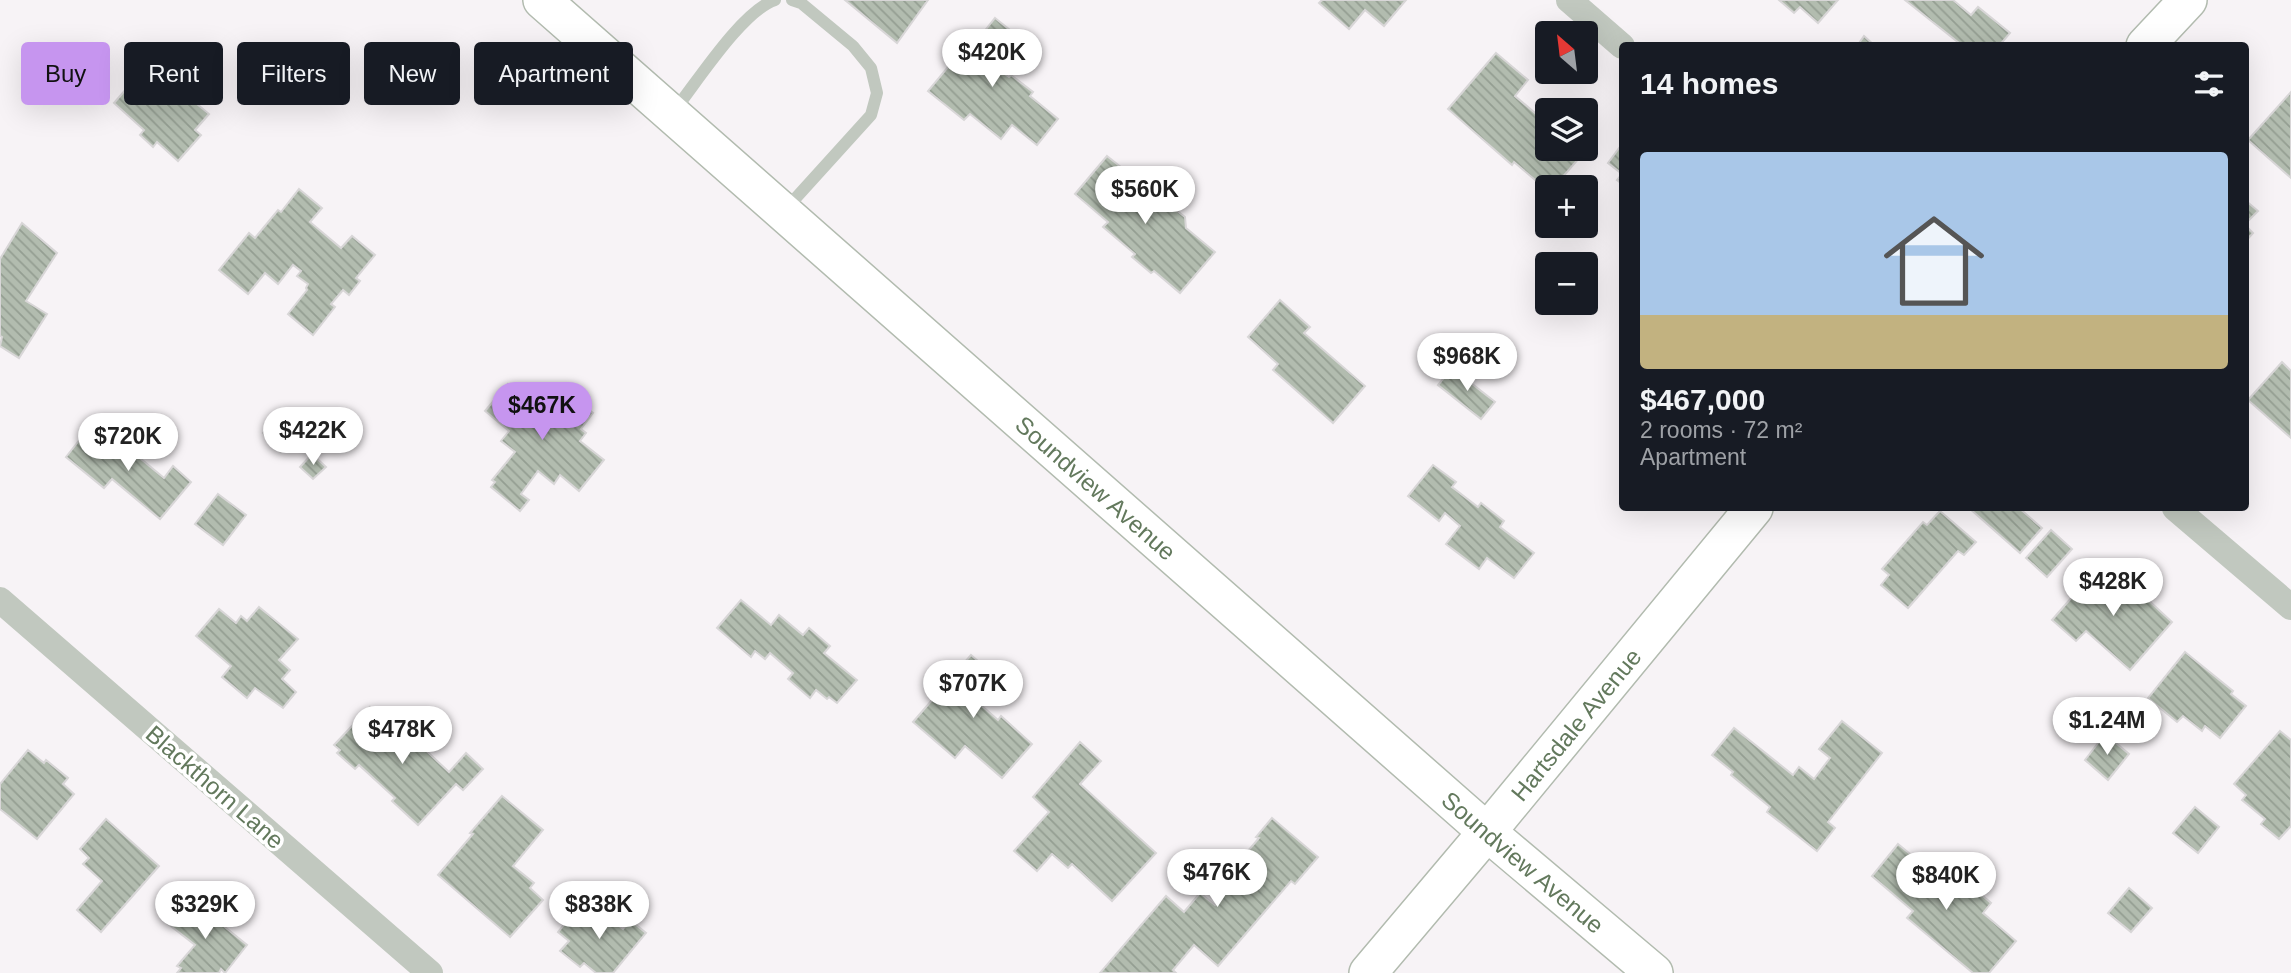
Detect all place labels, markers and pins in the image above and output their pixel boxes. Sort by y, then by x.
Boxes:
pin: $420K [943,29,1041,89]
pin: $560K [1096,166,1194,226]
pin: $968K [1418,334,1516,393]
pin: $467K [493,382,591,442]
pin: $422K [264,407,362,467]
pin: $720K [79,414,177,473]
pin: $428K [2064,558,2162,618]
pin: $707K [924,660,1022,720]
pin: $1.24M [2050,698,2164,757]
pin: $478K [353,706,451,766]
pin: $476K [1168,850,1266,909]
pin: $840K [1897,852,1995,912]
pin: $329K [156,881,254,941]
pin: $838K [550,881,648,941]

